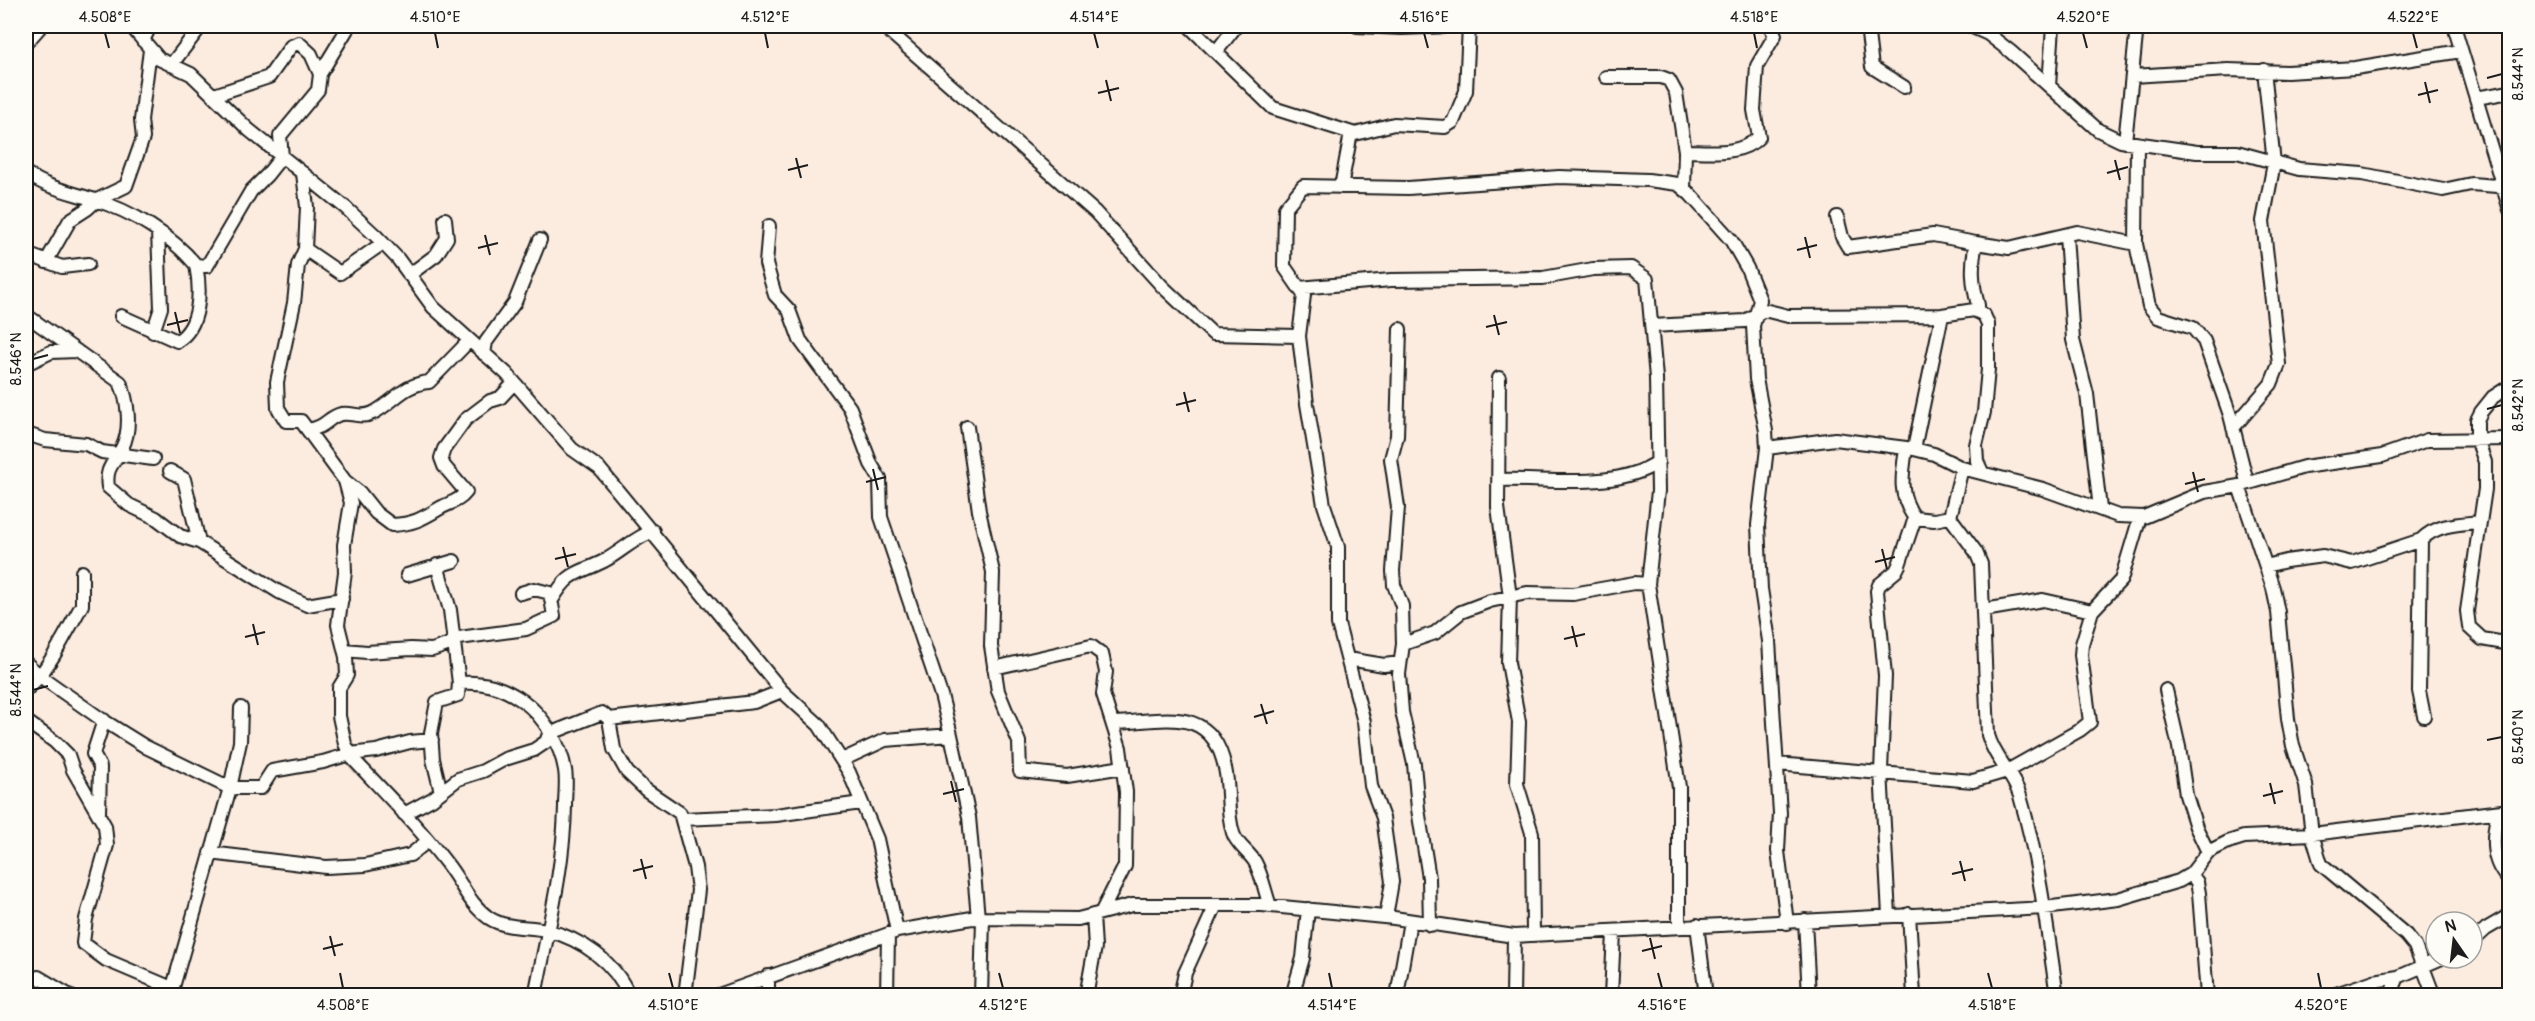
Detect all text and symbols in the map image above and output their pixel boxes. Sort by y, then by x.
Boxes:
text: 4.508°E [79,8,131,27]
text: 4.510°E [410,8,460,27]
text: 4.512°E [741,8,790,27]
text: 4.514°E [1069,8,1119,27]
text: 4.516°E [1399,8,1449,27]
text: 4.518°E [1730,8,1778,27]
text: 4.520°E [2056,8,2110,27]
text: 4.522°E [2387,8,2439,27]
text: 8.544°N [2509,47,2528,101]
text: 8.546°N [7,332,26,386]
text: 8.542°N [2509,379,2528,431]
text: 8.544°N [7,663,26,717]
text: 8.540°N [2509,710,2528,764]
north arrow [2424,910,2484,970]
text: N [2443,915,2458,937]
text: 4.508°E [317,996,369,1015]
text: 4.510°E [648,996,698,1015]
text: 4.512°E [979,996,1028,1015]
text: 4.514°E [1307,996,1357,1015]
text: 4.516°E [1637,996,1687,1015]
text: 4.518°E [1968,996,2016,1015]
text: 4.520°E [2294,996,2348,1015]

